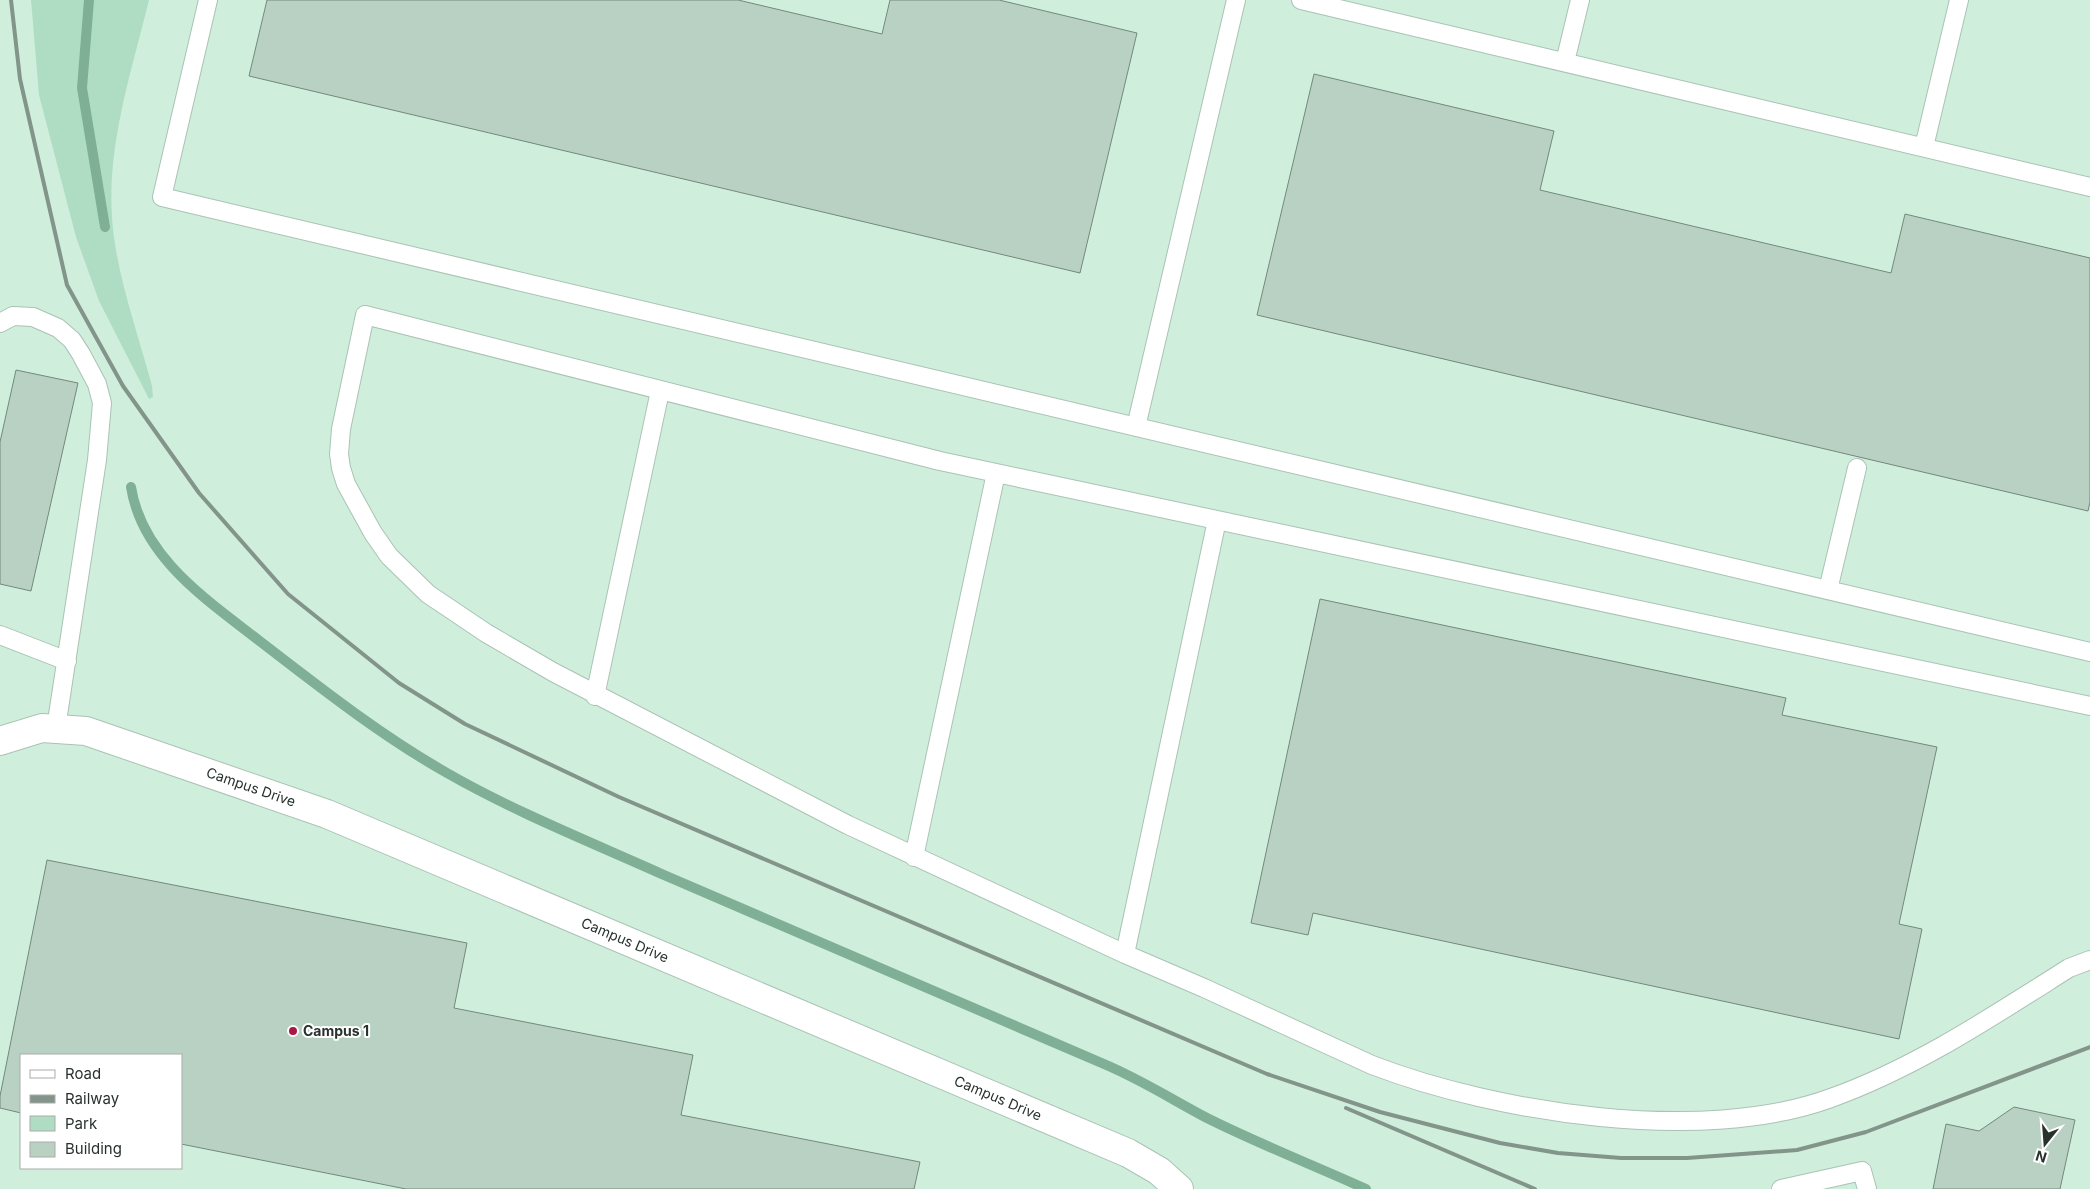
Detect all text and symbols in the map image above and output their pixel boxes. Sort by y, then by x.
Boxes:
street label: Campus Drive [204,763,298,810]
street label: Campus Drive [579,913,671,966]
place label: Campus 1 [303,1022,369,1039]
marker: Campus 1 [287,1025,299,1037]
legend [20,1054,182,1169]
text: Road [65,1064,101,1083]
street label: Campus Drive [952,1071,1044,1124]
text: Railway [65,1089,120,1108]
text: Park [65,1114,98,1133]
north arrow [2020,1119,2070,1169]
text: Building [65,1139,122,1158]
text: N [2033,1147,2049,1167]

